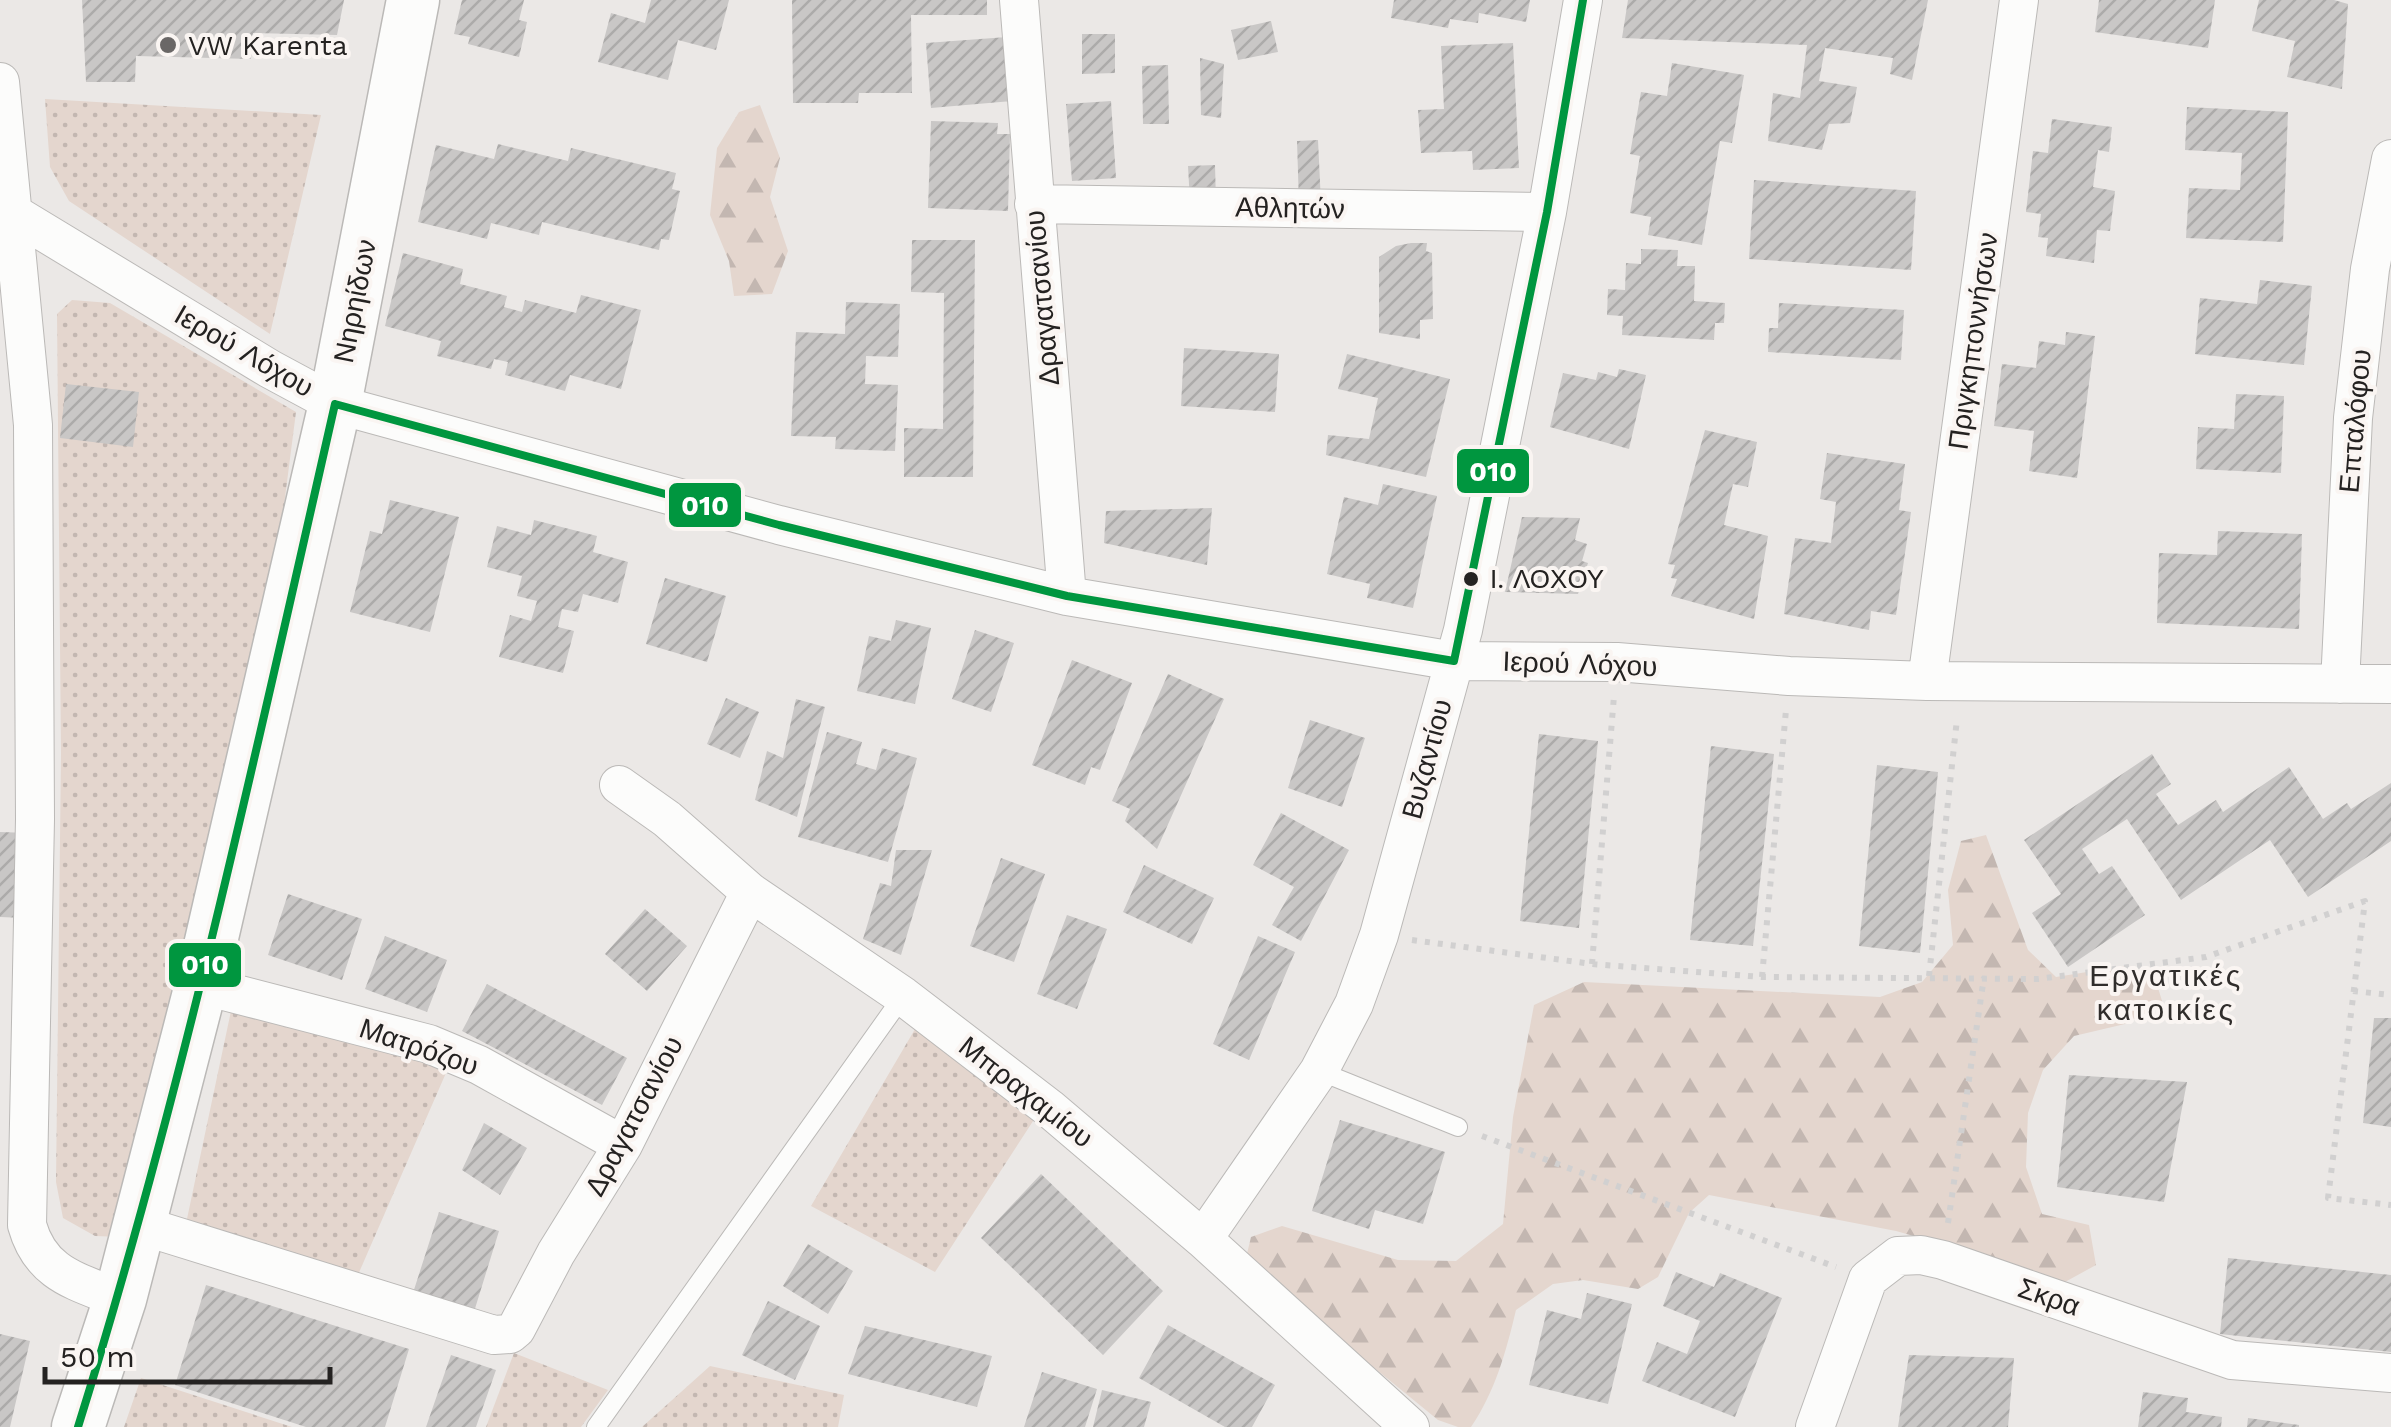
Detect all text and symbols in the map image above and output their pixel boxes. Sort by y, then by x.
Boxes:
place label: VW Karenta [188,29,348,62]
marker: VW Karenta [157,34,179,56]
street label: Αθλητών [1235,191,1345,225]
street label: Δραγατσανίου [1018,209,1066,387]
street label: Πριγκηποννήσων [1941,230,2005,452]
street label: Νηρηίδων [327,237,383,365]
street label: Ιερού Λόχου [169,298,319,404]
street label: Επταλόφου [2332,348,2378,494]
line badge: 010 [1455,447,1531,495]
text: 010 [1469,455,1517,488]
line badge: 010 [667,481,743,529]
text: 010 [681,489,729,522]
place label: Ι. ΛΟΧΟΥ [1490,564,1604,594]
marker: Ι. ΛΟΧΟΥ [1461,569,1481,589]
street label: Ιερού Λόχου [1502,645,1658,683]
street label: Βυζαντίου [1395,695,1459,823]
line badge: 010 [167,941,243,989]
text: 010 [181,948,229,981]
district label: Εργατικές κατοικίες [2089,958,2243,1027]
street label: Ματρόζου [355,1011,483,1083]
street label: Δραγατσανίου [578,1030,690,1202]
street label: Μπραχαμίου [953,1030,1099,1154]
street label: Σκρα [2014,1271,2084,1323]
scale bar [45,1322,330,1384]
text: 50 m [60,1339,135,1374]

